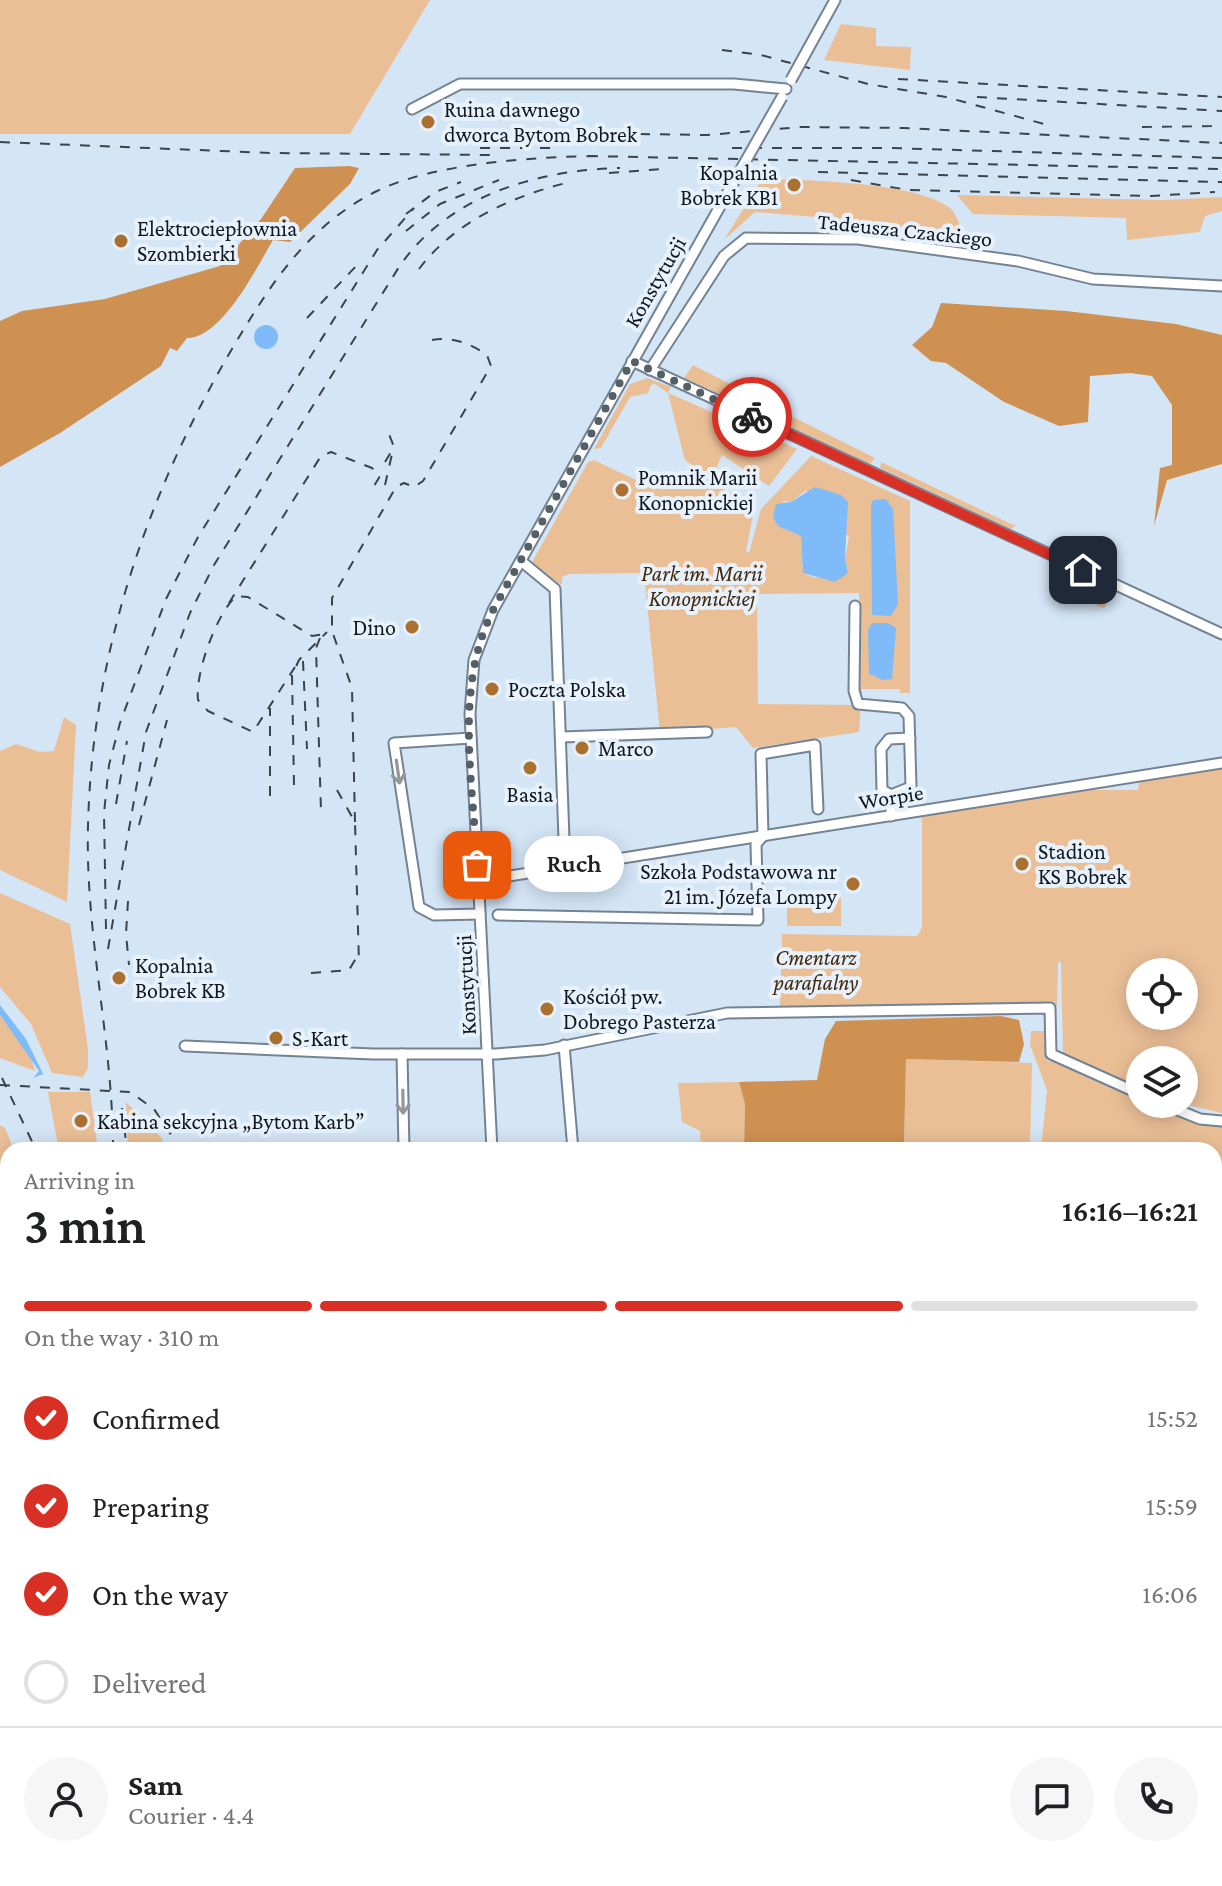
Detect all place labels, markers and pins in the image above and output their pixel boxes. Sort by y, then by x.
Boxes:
place label: Ruina dawnego dworca Bytom Bobrek [444,97,638,147]
marker: Ruina dawnego dworca Bytom Bobrek [419,113,437,131]
place label: Kopalnia Bobrek KB1 [680,160,778,210]
marker: Kopalnia Bobrek KB1 [785,176,803,194]
place label: Elektrociepłownia Szombierki [137,216,297,266]
marker: Elektrociepłownia Szombierki [112,232,130,250]
place label: Pomnik Marii Konopnickiej [638,465,757,515]
marker: Pomnik Marii Konopnickiej [613,481,631,499]
pin [1049,536,1117,604]
place label: Dino [353,615,396,640]
marker: Dino [403,618,421,636]
place label: Poczta Polska [508,677,626,702]
marker: Poczta Polska [483,680,501,698]
place label: Marco [598,736,654,761]
marker: Marco [573,739,591,757]
marker: Basia [521,759,539,777]
place label: Basia [507,782,553,807]
pin [443,831,511,899]
callout: Ruch [525,837,625,893]
place label: Stadion KS Bobrek [1038,839,1127,889]
marker: Stadion KS Bobrek [1013,855,1031,873]
place label: Szkoła Podstawowa nr 21 im. Józefa Lompy [640,859,838,909]
marker: Szkoła Podstawowa nr 21 im. Józefa Lompy [844,875,862,893]
place label: Kopalnia Bobrek KB [135,953,226,1003]
marker: Kopalnia Bobrek KB [110,969,128,987]
place label: Kościół pw. Dobrego Pasterza [563,984,716,1034]
marker: Kościół pw. Dobrego Pasterza [538,1000,556,1018]
place label: S-Kart [292,1026,349,1051]
marker: S-Kart [267,1029,285,1047]
place label: Kabina sekcyjna „Bytom Karb” [97,1109,365,1134]
marker: Kabina sekcyjna „Bytom Karb” [72,1112,90,1130]

